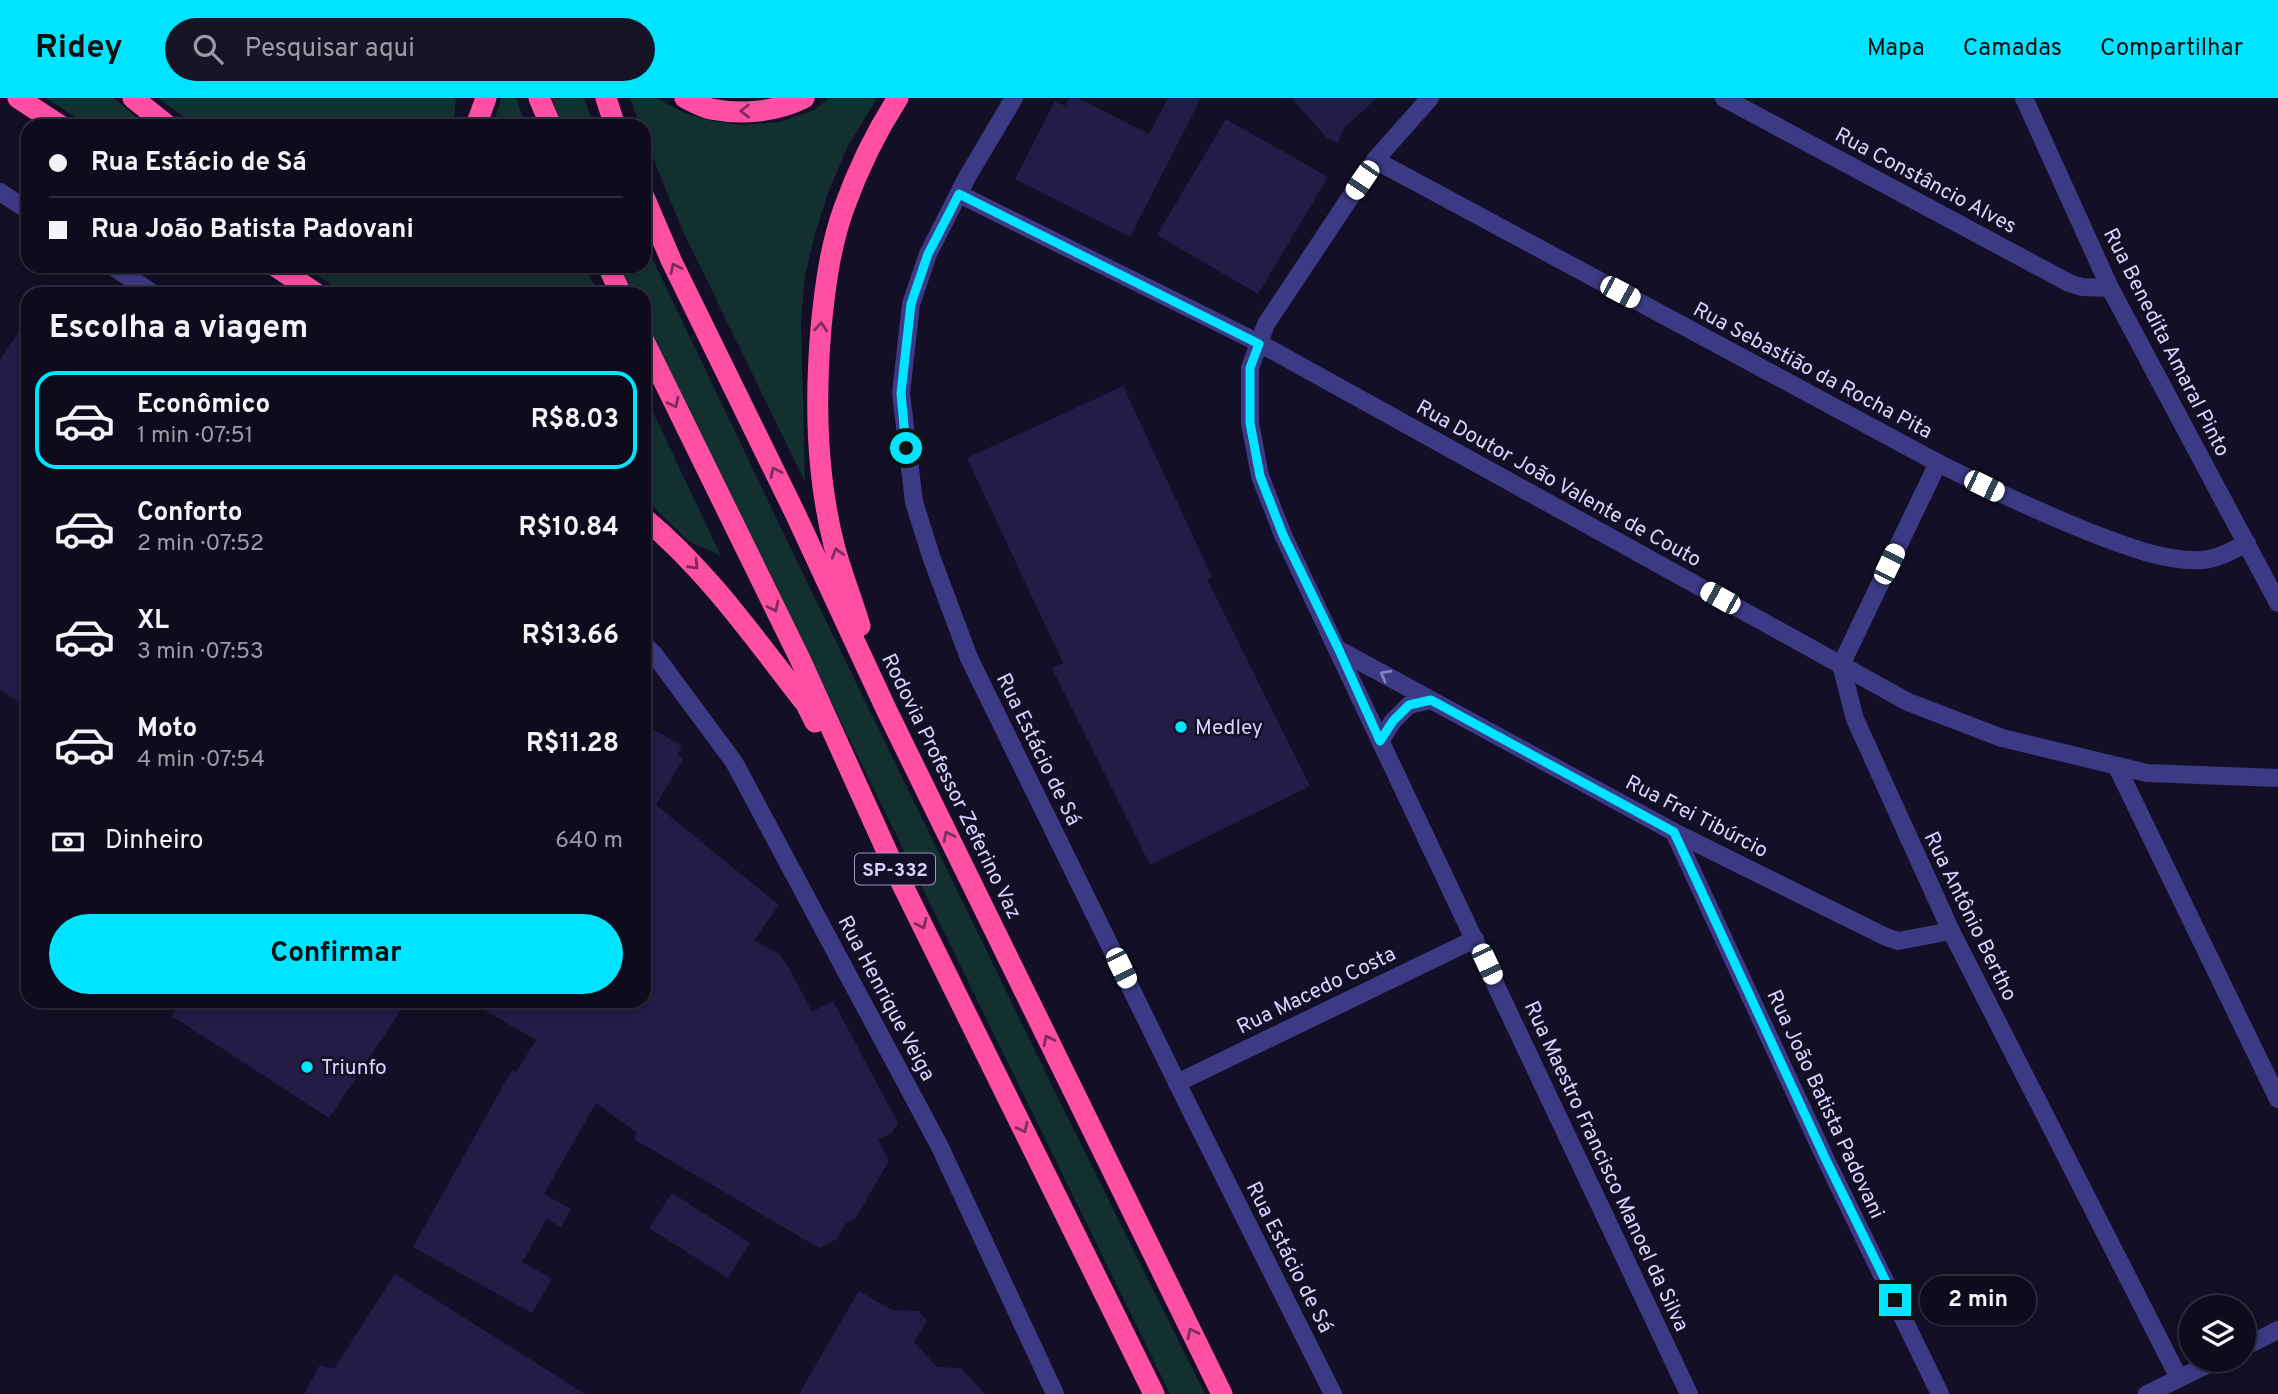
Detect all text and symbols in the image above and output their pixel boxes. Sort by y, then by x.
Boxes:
search box [165,18,655,81]
text: Ridey [35,28,123,70]
icon: search [189,30,227,68]
text: Pesquisar aqui [245,33,415,66]
text: Mapa [1867,34,1925,64]
text: Camadas [1963,34,2062,64]
text: Compartilhar [2100,34,2243,64]
one-way arrow [739,103,749,119]
street label: Rua Constâncio Alves [1830,122,2021,241]
text: Rua Estácio de Sá [91,147,307,180]
car [1342,157,1383,203]
text: Rua João Batista Padovani [91,214,414,247]
street label: Rua Benedita Amaral Pinto [2096,224,2235,462]
one-way arrow [669,263,683,275]
car [1597,273,1644,311]
street label: Rua Sebastião da Rocha Pita [1688,297,1937,446]
text: Escolha a viagem [49,309,308,349]
one-way arrow [813,322,828,333]
icon: car [53,389,116,452]
text: Econômico [137,389,270,422]
street label: Rua Doutor João Valente de Couto [1411,394,1706,574]
one-way arrow [666,396,680,408]
text: R$8.03 [531,404,619,437]
text: 1 min · 07:51 [137,422,253,451]
route start [890,432,922,464]
one-way arrow [770,467,784,479]
car [1961,467,2008,505]
icon: car [53,497,116,560]
text: Conforto [137,497,243,530]
text: R$10.84 [519,512,619,545]
text: 2 min · 07:52 [137,530,264,559]
car [1871,541,1908,587]
one-way arrow [831,547,846,559]
one-way arrow [685,557,698,570]
car [1697,579,1744,617]
one-way arrow [766,600,780,612]
icon: car [53,605,116,668]
text: XL [137,605,169,638]
text: R$13.66 [522,620,619,653]
text: 3 min · 07:53 [137,638,264,667]
street label: Rodovia Professor Zeferino Vaz [874,649,1027,924]
street label: Rua Estácio de Sá [989,669,1086,830]
one-way arrow [1380,670,1392,683]
icon: car [53,713,116,776]
text: Moto [137,713,197,746]
place label: Medley [1195,715,1263,742]
marker: Medley [1173,719,1189,735]
text: R$11.28 [526,728,619,761]
text: 4 min · 07:54 [137,746,265,775]
street label: Rua Frei Tibúrcio [1620,770,1772,865]
icon: cash [49,823,87,861]
text: Dinheiro [105,825,204,858]
text: 640 m [555,827,623,856]
street label: Rua Antônio Bertho [1917,827,2022,1006]
one-way arrow [943,831,957,843]
road number: SP-332 [855,854,935,884]
street label: Rua Henrique Veiga [831,911,941,1086]
button: Confirmar [49,914,623,994]
one-way arrow [914,917,928,929]
street label: Rua Macedo Costa [1233,941,1401,1042]
car [1469,941,1506,987]
car [1103,945,1140,991]
street label: Rua João Batista Padovani [1760,986,1890,1224]
street label: Rua Maestro Francisco Manoel da Silva [1517,997,1694,1336]
one-way arrow [1043,1035,1057,1047]
place label: Triunfo [321,1055,387,1082]
marker: Triunfo [299,1059,315,1075]
one-way arrow [1014,1121,1028,1133]
street label: Rua Estácio de Sá [1239,1177,1339,1338]
callout: 2 min [1920,1276,2035,1324]
route end [1879,1284,1911,1316]
text: 2 min [1948,1286,2008,1315]
map controls [2179,1295,2256,1372]
button: layers [2179,1295,2256,1372]
one-way arrow [1186,1328,1200,1340]

